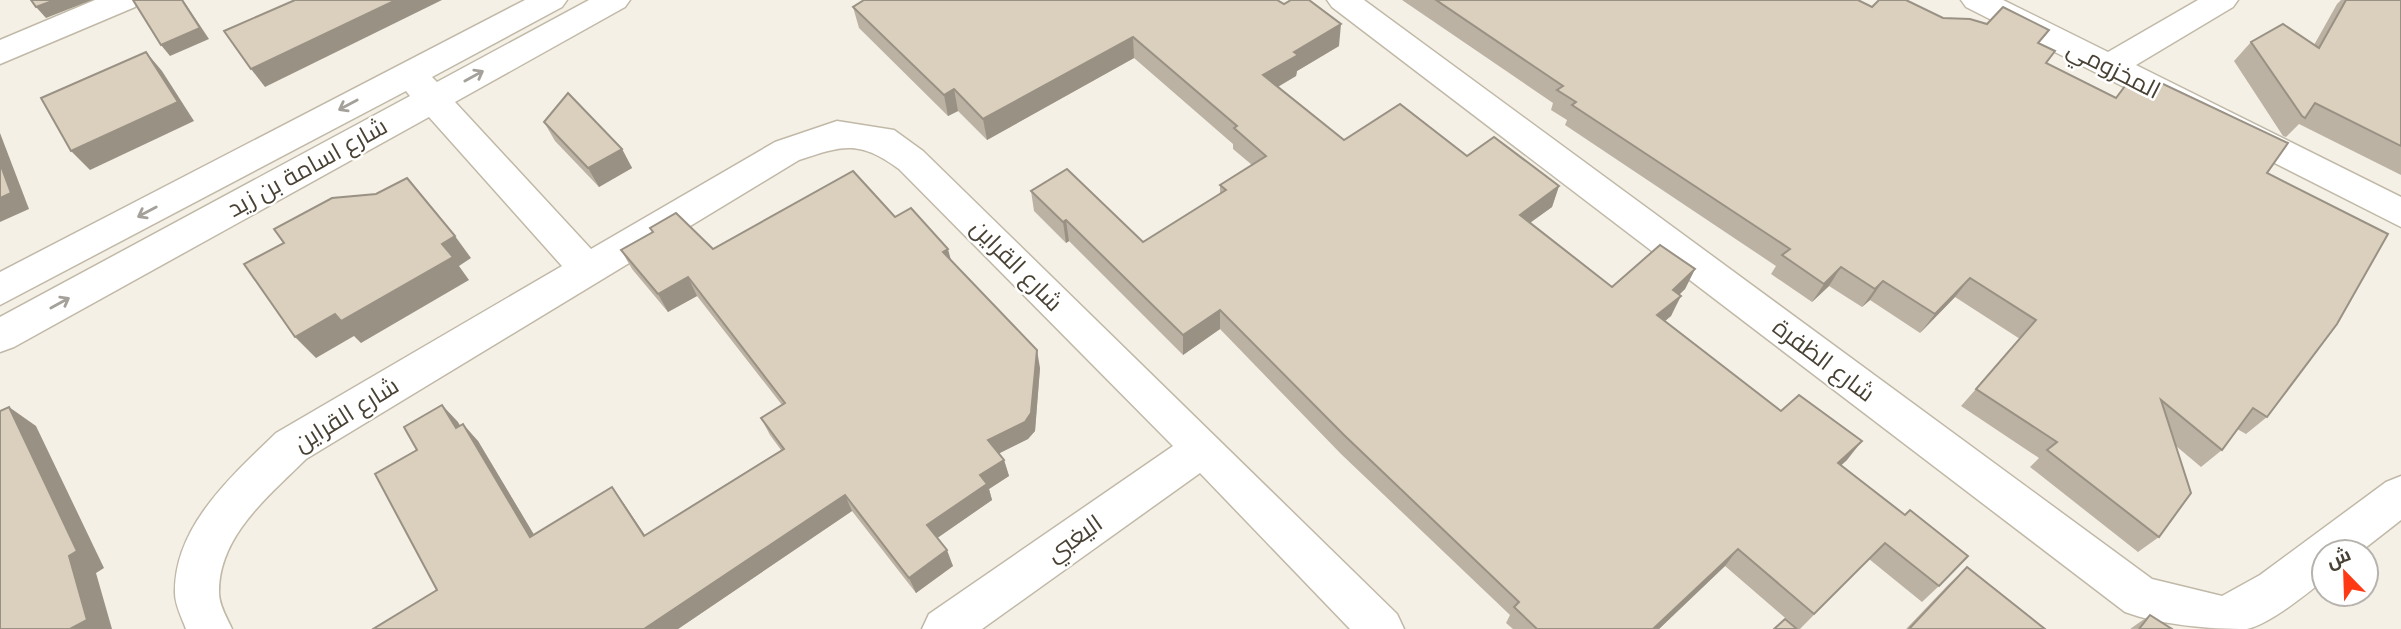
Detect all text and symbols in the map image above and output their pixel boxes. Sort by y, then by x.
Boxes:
street label: المخزومي [2060,33,2165,109]
one-way arrow [464,69,484,83]
one-way arrow [338,99,359,113]
street label: شارع اسامة بن زيد [222,111,393,225]
one-way arrow [138,205,158,219]
street label: شارع القراين [964,213,1069,318]
one-way arrow [49,296,70,309]
street label: شارع الظفرة [1766,312,1881,409]
street label: شارع القراين [288,370,405,459]
street label: اليغبي [1040,508,1111,572]
north arrow [2310,538,2380,608]
text: ش [2323,542,2354,573]

